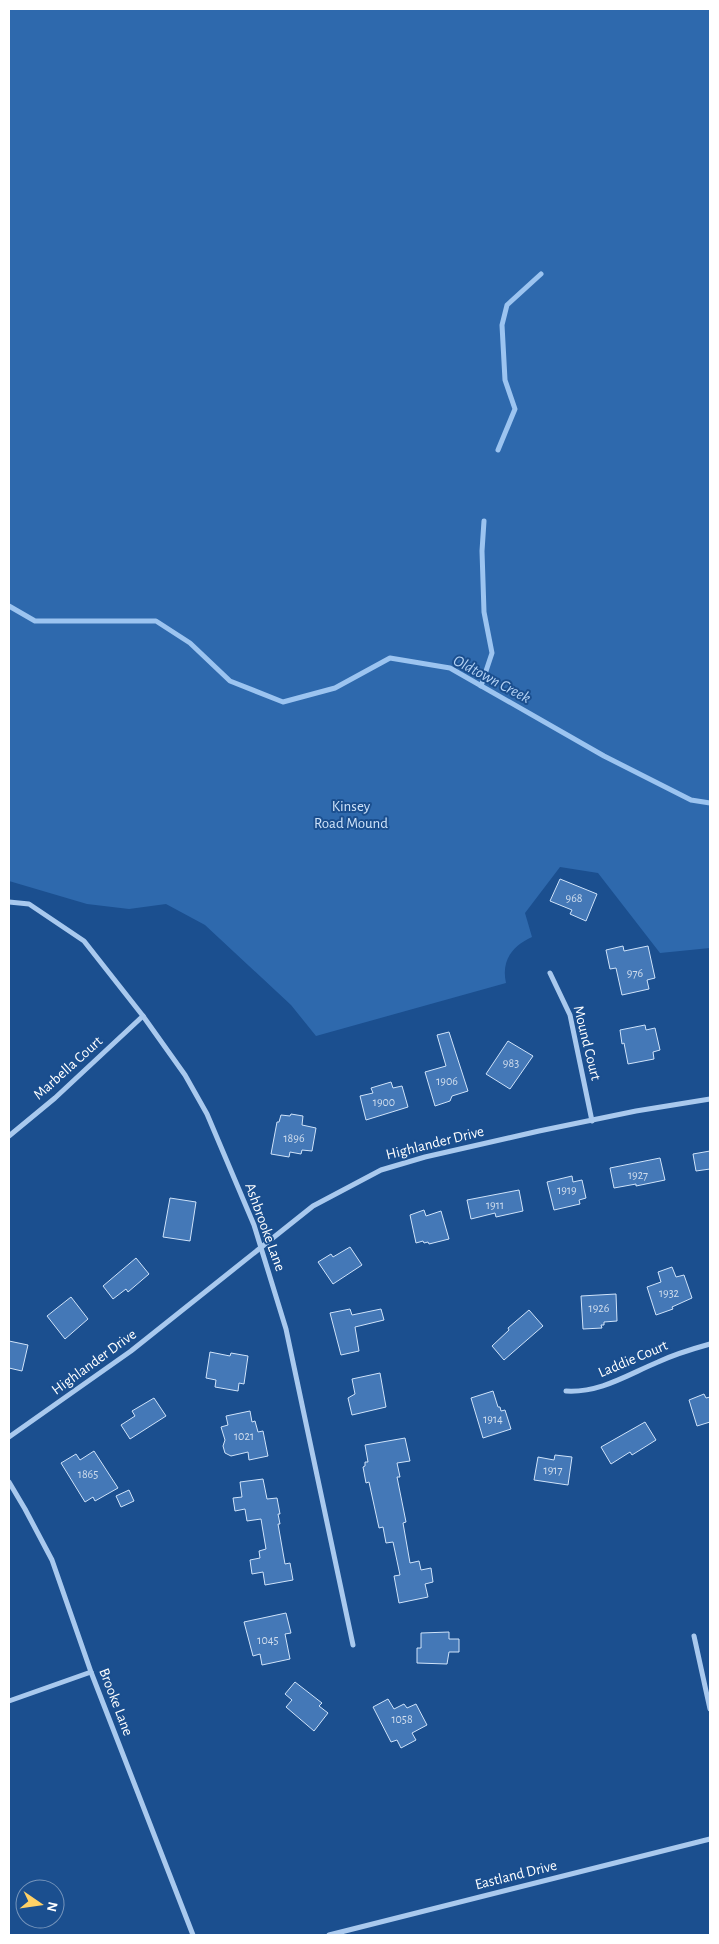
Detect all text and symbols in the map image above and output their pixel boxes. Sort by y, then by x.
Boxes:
water label: Oldtown Creek [451,652,533,706]
park label: Kinsey Road Mound [314,799,388,831]
house number: 968 [566,892,583,904]
house number: 976 [627,967,643,979]
street label: Mound Court [570,1004,604,1082]
street label: Marbella Court [31,1033,105,1103]
house number: 983 [503,1057,519,1069]
house number: 1906 [436,1075,458,1087]
house number: 1900 [373,1096,395,1108]
street label: Highlander Drive [384,1124,486,1162]
house number: 1896 [283,1132,305,1144]
house number: 1927 [628,1169,648,1181]
street label: Ashbrooke Lane [242,1181,288,1273]
house number: 1919 [557,1184,577,1196]
house number: 1911 [486,1199,504,1211]
house number: 1932 [659,1287,680,1299]
house number: 1926 [589,1302,610,1314]
street label: Highlander Drive [49,1326,139,1398]
street label: Laddie Court [596,1338,670,1380]
house number: 1914 [483,1413,503,1425]
house number: 1021 [234,1430,254,1442]
house number: 1917 [544,1464,562,1476]
house number: 1865 [78,1468,98,1480]
house number: 1045 [257,1634,279,1646]
street label: Brooke Lane [96,1666,136,1738]
house number: 1058 [391,1713,413,1725]
street label: Eastland Drive [473,1858,559,1892]
north arrow [15,1879,65,1929]
text: N [44,1900,60,1913]

